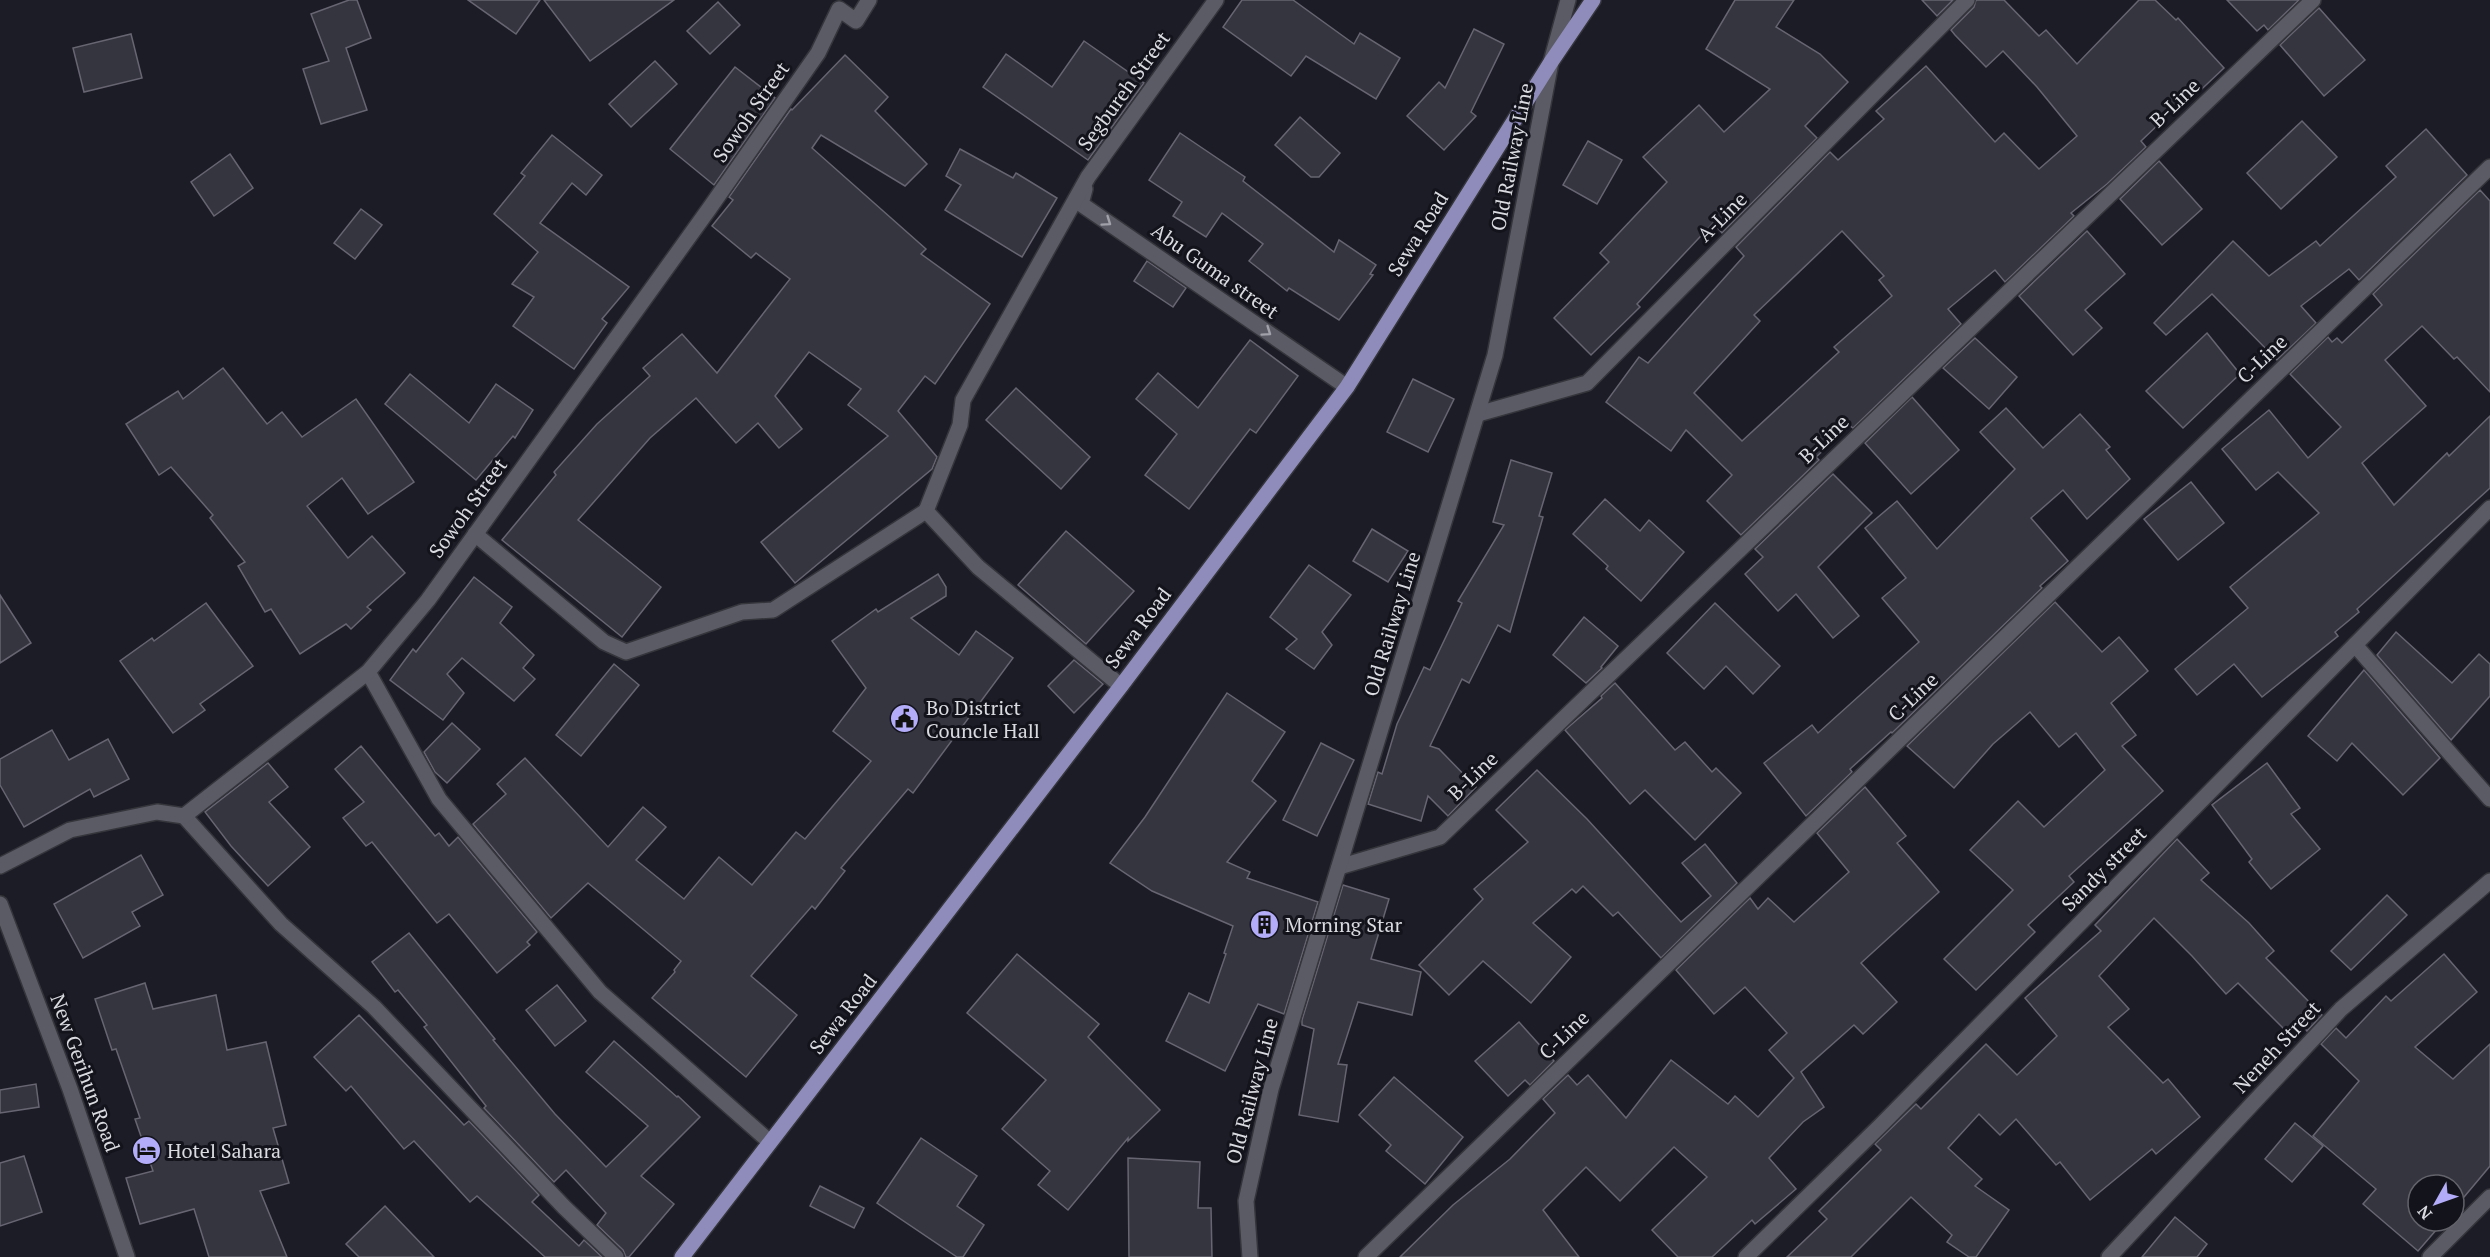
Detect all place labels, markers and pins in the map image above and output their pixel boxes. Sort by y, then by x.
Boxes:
place label: Bo District Councle Hall [926,694,1040,744]
public building icon: Bo District Councle Hall [889,703,921,735]
building icon: Morning Star [1248,909,1280,941]
place label: Morning Star [1285,911,1402,938]
hotel icon: Hotel Sahara [130,1135,162,1167]
place label: Hotel Sahara [167,1137,281,1164]

